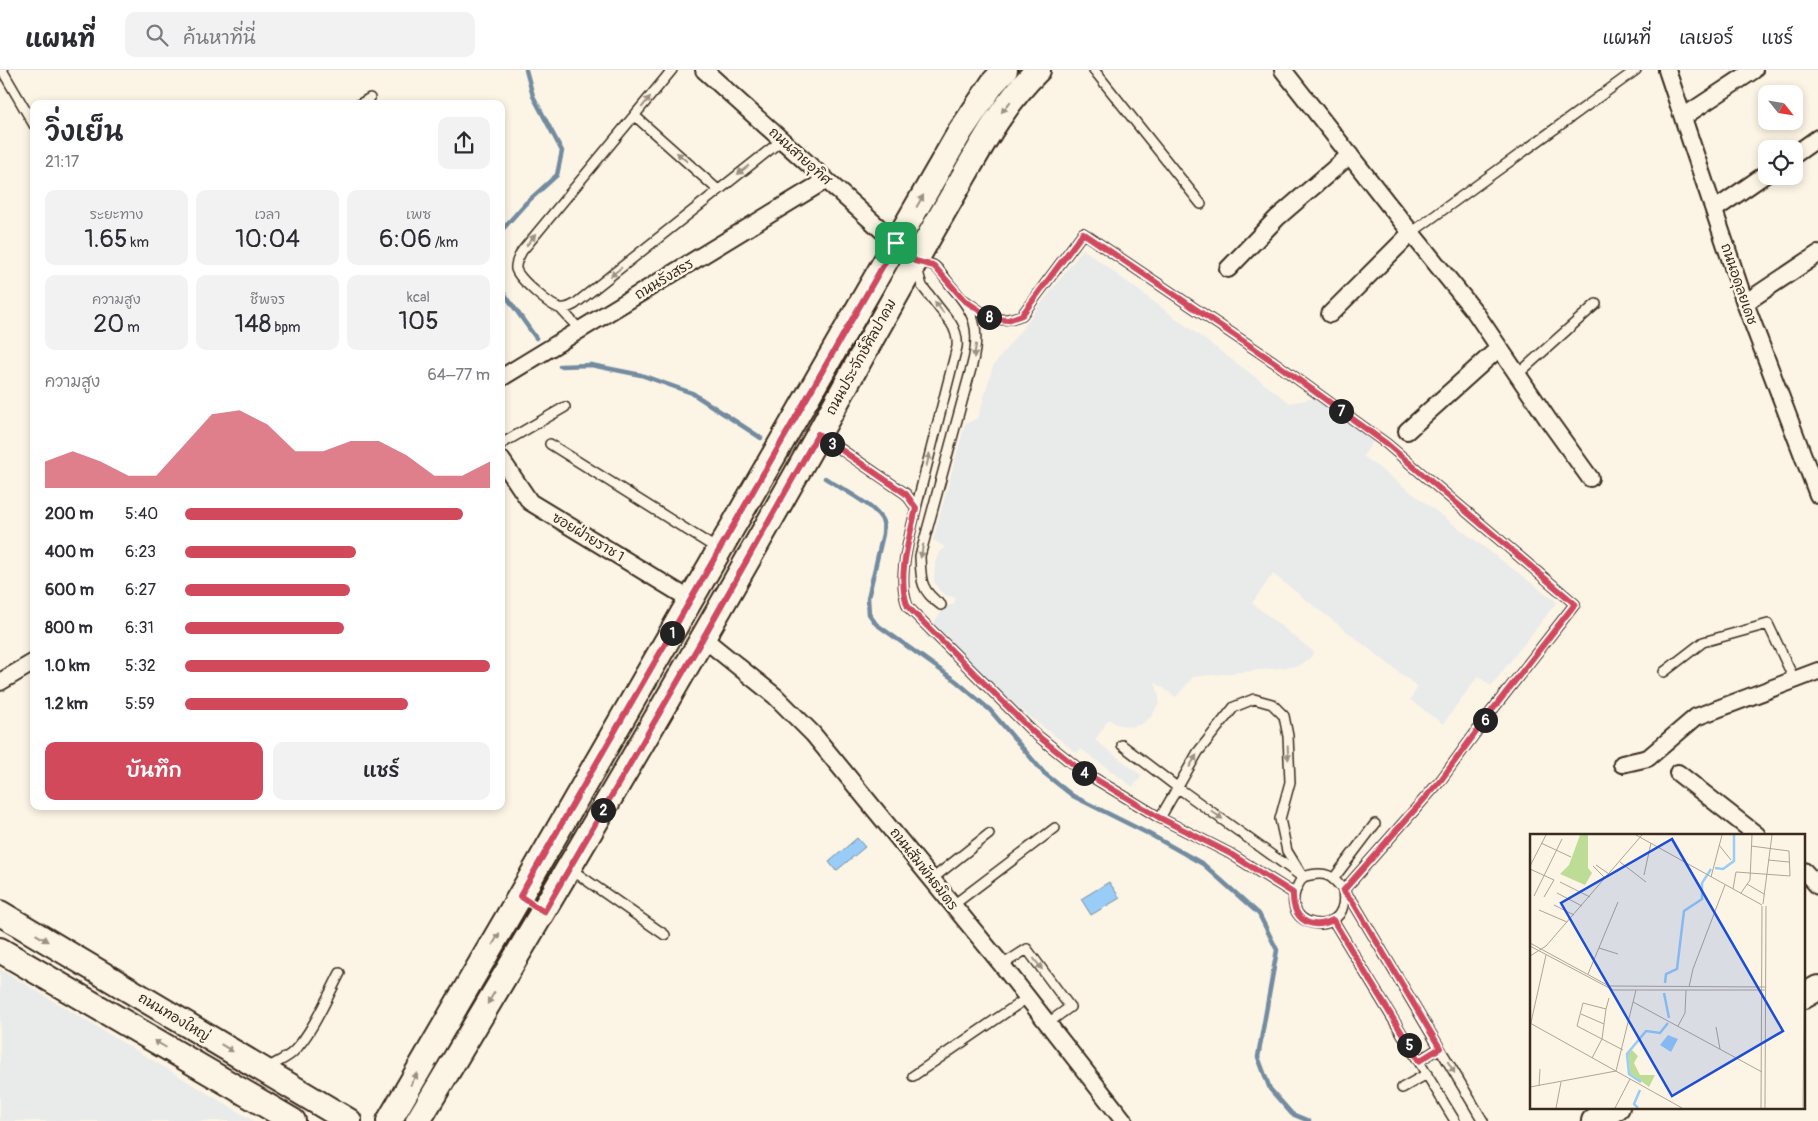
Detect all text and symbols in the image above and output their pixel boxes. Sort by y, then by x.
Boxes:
search box [125,12,475,57]
icon: search [143,21,171,49]
text: แผนที่ [25,25,95,54]
text: ค้นหาที่นี่ [183,26,256,50]
text: แผนที่ [1603,27,1651,50]
text: เลเยอร์ [1679,27,1733,50]
text: แชร์ [1761,27,1793,50]
north arrow [1758,85,1802,130]
map controls [1758,85,1803,185]
one-way arrow [641,96,652,109]
one-way arrow [1001,101,1012,113]
text: วิ่งเย็น [45,115,123,150]
button: share [438,117,490,169]
street label: ถนนสายอุทิศ [765,124,836,190]
button: locate [1758,140,1803,185]
text: 21:17 [45,152,79,172]
one-way arrow [675,152,688,163]
one-way arrow [737,165,750,176]
one-way arrow [916,194,925,207]
text: ระยะทาง [90,206,143,223]
text: เวลา [255,206,280,223]
text: เพซ [406,206,431,223]
pin [875,222,917,264]
text: 1.65 [84,224,128,255]
text: 10:04 [235,224,300,255]
text: 6:06 [379,224,432,255]
icon: arrive [882,229,910,257]
text: km [128,234,149,251]
text: /km [432,234,458,251]
one-way arrow [526,234,537,247]
street label: ถนนอดุลยเดช [1716,241,1761,327]
street label: ถนนรังสรร [632,255,696,303]
one-way arrow [610,266,623,277]
text: kcal [407,289,430,306]
text: ความสูง [92,291,141,308]
text: ชีพจร [250,291,285,308]
street label: ถนนประจักษ์ศิลปาคม [821,295,900,418]
one-way arrow [933,301,944,314]
pin: 8 [976,304,1002,330]
text: 105 [398,306,439,337]
text: 20 [93,309,124,340]
text: 148 [235,309,271,340]
text: 8 [986,309,993,326]
text: m [124,319,140,336]
text: bpm [271,319,300,336]
one-way arrow [971,343,979,359]
text: 64–77 m [427,365,490,385]
text: ความสูง [45,372,100,392]
pin: 7 [1328,398,1354,424]
text: 7 [1338,403,1345,420]
pin: 3 [820,432,844,456]
text: 3 [829,436,836,453]
one-way arrow [925,453,933,468]
text: 200 m [45,504,93,524]
text: 5:40 [125,504,158,524]
street label: ซอยฝ่ายราช 1 [549,509,627,565]
text: 400 m [45,542,94,562]
text: 6:23 [125,542,156,562]
one-way arrow [918,543,926,559]
text: 600 m [45,580,94,600]
text: 6:27 [125,580,156,600]
text: 800 m [45,618,93,638]
text: 6:31 [125,618,154,638]
pin: 1 [660,620,684,646]
text: 1 [670,625,675,642]
text: 1.0 km [45,656,90,676]
text: 5:32 [125,656,156,676]
text: 1.2 km [45,694,88,714]
text: 5:59 [125,694,155,714]
pin: 6 [1472,708,1498,732]
text: 6 [1481,712,1490,729]
button: บันทึก [45,742,263,800]
button: แชร์ [273,742,490,800]
one-way arrow [1285,745,1293,761]
one-way arrow [1188,754,1197,767]
pin: 4 [1072,760,1096,786]
text: 4 [1080,765,1089,782]
pin: 2 [590,798,616,822]
text: 2 [600,802,607,819]
one-way arrow [1210,810,1223,820]
street label: ถนนสัมพันธมิตร [886,824,962,914]
inset map [1530,834,1806,1108]
one-way arrow [491,932,500,945]
one-way arrow [35,934,48,943]
one-way arrow [1033,957,1043,971]
street label: ถนนทองใหญ่ [135,988,213,1045]
one-way arrow [487,992,496,1005]
pin: 5 [1396,1032,1422,1058]
text: 5 [1406,1037,1413,1054]
one-way arrow [154,1039,167,1048]
one-way arrow [220,1044,233,1053]
one-way arrow [1446,1061,1455,1074]
one-way arrow [409,1072,418,1085]

